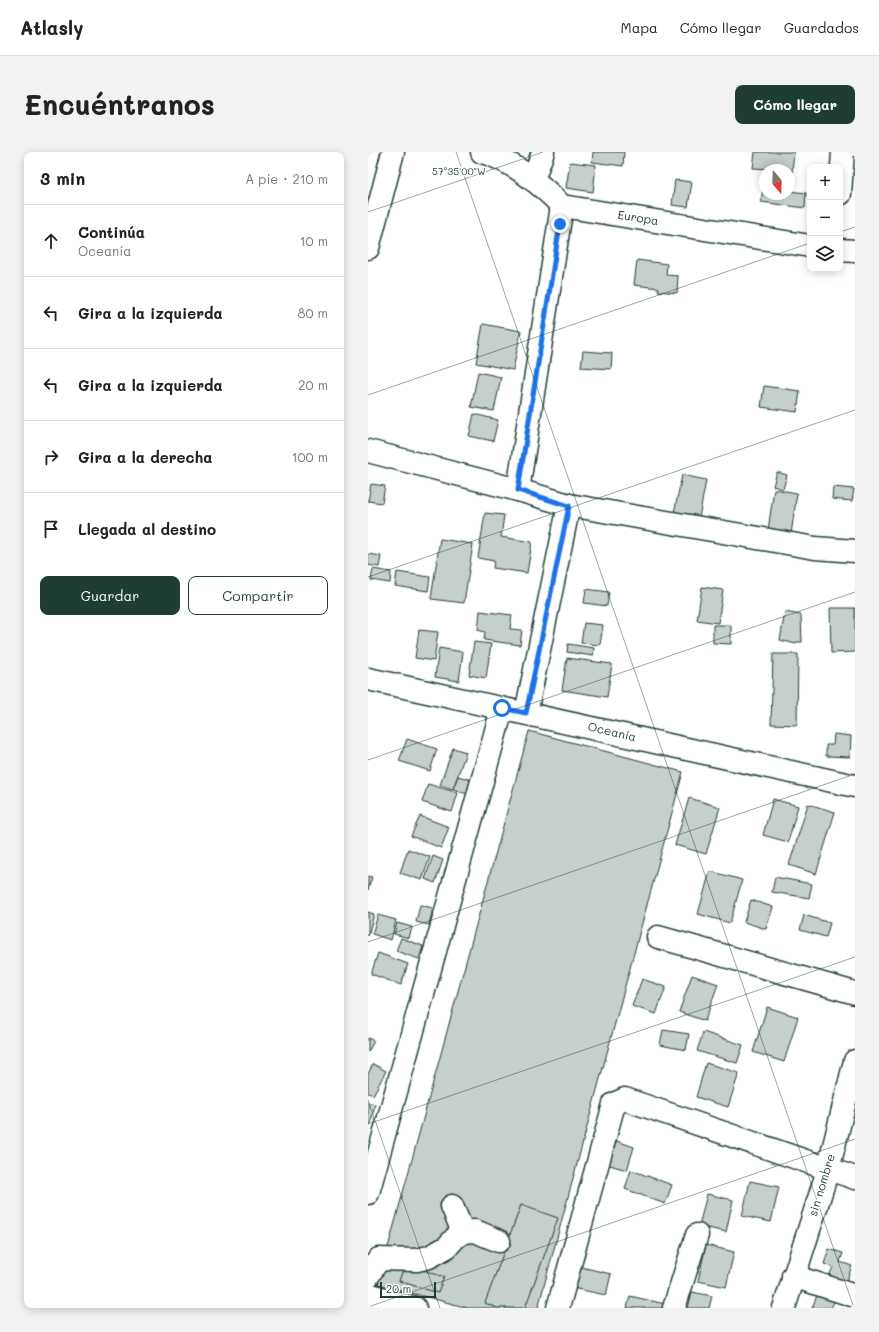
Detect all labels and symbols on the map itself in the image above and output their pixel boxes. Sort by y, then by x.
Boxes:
text: 57°35'00"W [432,164,486,178]
north arrow [759,164,795,200]
street label: Europa [616,206,660,228]
route end [551,215,569,233]
route start [493,699,511,717]
street label: Oceanía [586,718,638,744]
street label: sin nombre [804,1152,838,1218]
scale bar [380,1280,436,1299]

